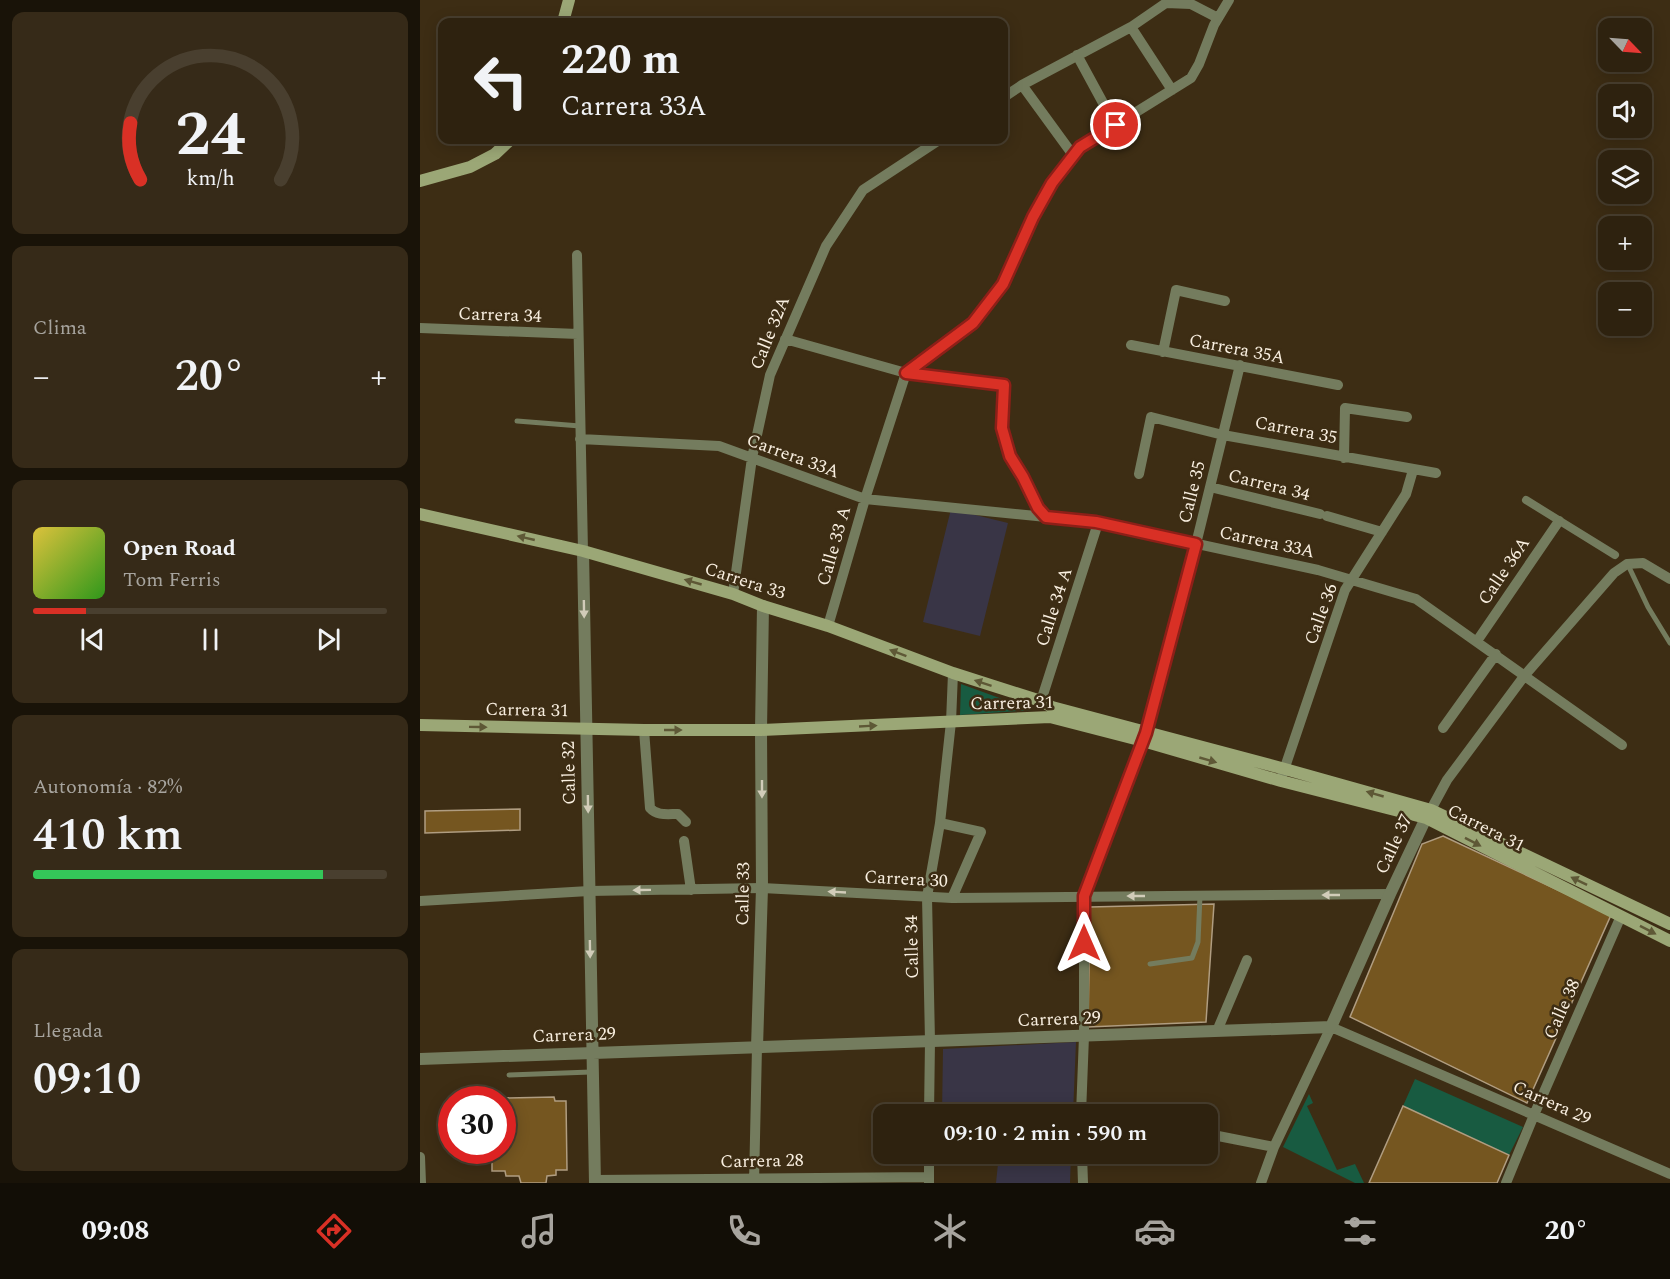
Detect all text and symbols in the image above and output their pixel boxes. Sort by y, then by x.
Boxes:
north arrow [1598,18,1652,72]
map controls [1598,18,1652,336]
text: 220 m [561,29,680,92]
icon: left [462,42,540,120]
button: sound [1598,84,1652,138]
text: Carrera 33A [561,86,707,128]
text: 24 [175,88,245,183]
pin [1090,99,1141,150]
icon: arrive [1099,108,1132,141]
button: layers [1598,150,1652,204]
text: km/h [186,162,234,195]
button: + [1598,216,1652,270]
button: − [1598,282,1652,336]
street label: Calle 32A [743,292,797,374]
street label: Carrera 34 [458,300,542,330]
text: Clima [33,313,87,343]
street label: Carrera 35A [1187,326,1287,372]
text: 20° [175,342,245,411]
text: − [33,352,50,402]
text: + [371,352,387,402]
street label: Carrera 35 [1252,409,1340,451]
street label: Carrera 33A [743,427,843,485]
street label: Calle 35 [1171,458,1213,526]
street label: Carrera 34 [1225,462,1313,508]
street label: Calle 33 A [810,503,858,589]
street label: Carrera 33A [1217,519,1317,565]
text: Open Road [123,532,236,565]
street label: Calle 36A [1471,532,1537,610]
one-way arrow [516,533,535,542]
street label: Carrera 33 [701,555,789,607]
street label: Calle 34 A [1029,564,1079,650]
text: Tom Ferris [123,565,221,595]
one-way arrow [684,577,702,586]
street label: Calle 36 [1297,580,1345,648]
one-way arrow [579,600,589,619]
icon: previous [76,623,109,656]
icon: pause [194,623,227,656]
icon: next [312,623,345,656]
one-way arrow [889,647,907,657]
one-way arrow [974,677,992,687]
street label: Carrera 31 [970,689,1054,717]
street label: Carrera 31 [485,696,569,724]
one-way arrow [859,721,878,730]
one-way arrow [469,722,488,732]
one-way arrow [664,725,683,735]
street label: Calle 32 [555,741,583,805]
one-way arrow [1199,756,1217,765]
text: Autonomía · 82% [33,772,182,802]
one-way arrow [757,779,767,798]
one-way arrow [1365,789,1383,798]
one-way arrow [583,795,592,814]
street label: Carrera 31 [1443,797,1529,859]
text: 410 km [33,801,183,870]
street label: Calle 37 [1368,809,1420,879]
one-way arrow [1465,837,1482,847]
street label: Calle 33 [729,862,757,926]
street label: Carrera 30 [864,863,948,895]
one-way arrow [1571,876,1588,885]
one-way arrow [632,885,651,895]
one-way arrow [827,888,846,897]
one-way arrow [1322,890,1341,900]
one-way arrow [1127,891,1146,901]
position arrow [1052,911,1116,975]
street label: Calle 34 [898,915,926,979]
one-way arrow [1639,925,1656,934]
one-way arrow [586,940,595,959]
street label: Calle 38 [1537,974,1587,1044]
street label: Carrera 29 [1017,1004,1101,1034]
text: Llegada [33,1016,103,1046]
street label: Carrera 29 [532,1020,616,1050]
text: 09:10 [33,1045,141,1114]
street label: Carrera 29 [1508,1074,1596,1132]
speed limit sign: 30 [438,1086,516,1164]
text: 09:10 · 2 min · 590 m [944,1117,1147,1150]
street label: Carrera 28 [720,1147,804,1175]
text: 09:08 [82,1210,149,1252]
icon: directions [313,1210,355,1252]
icon: music [518,1210,560,1252]
icon: phone [723,1210,765,1252]
icon: climate [929,1210,971,1252]
icon: car [1134,1210,1176,1252]
icon: filters [1339,1210,1381,1252]
text: 20° [1545,1210,1588,1252]

